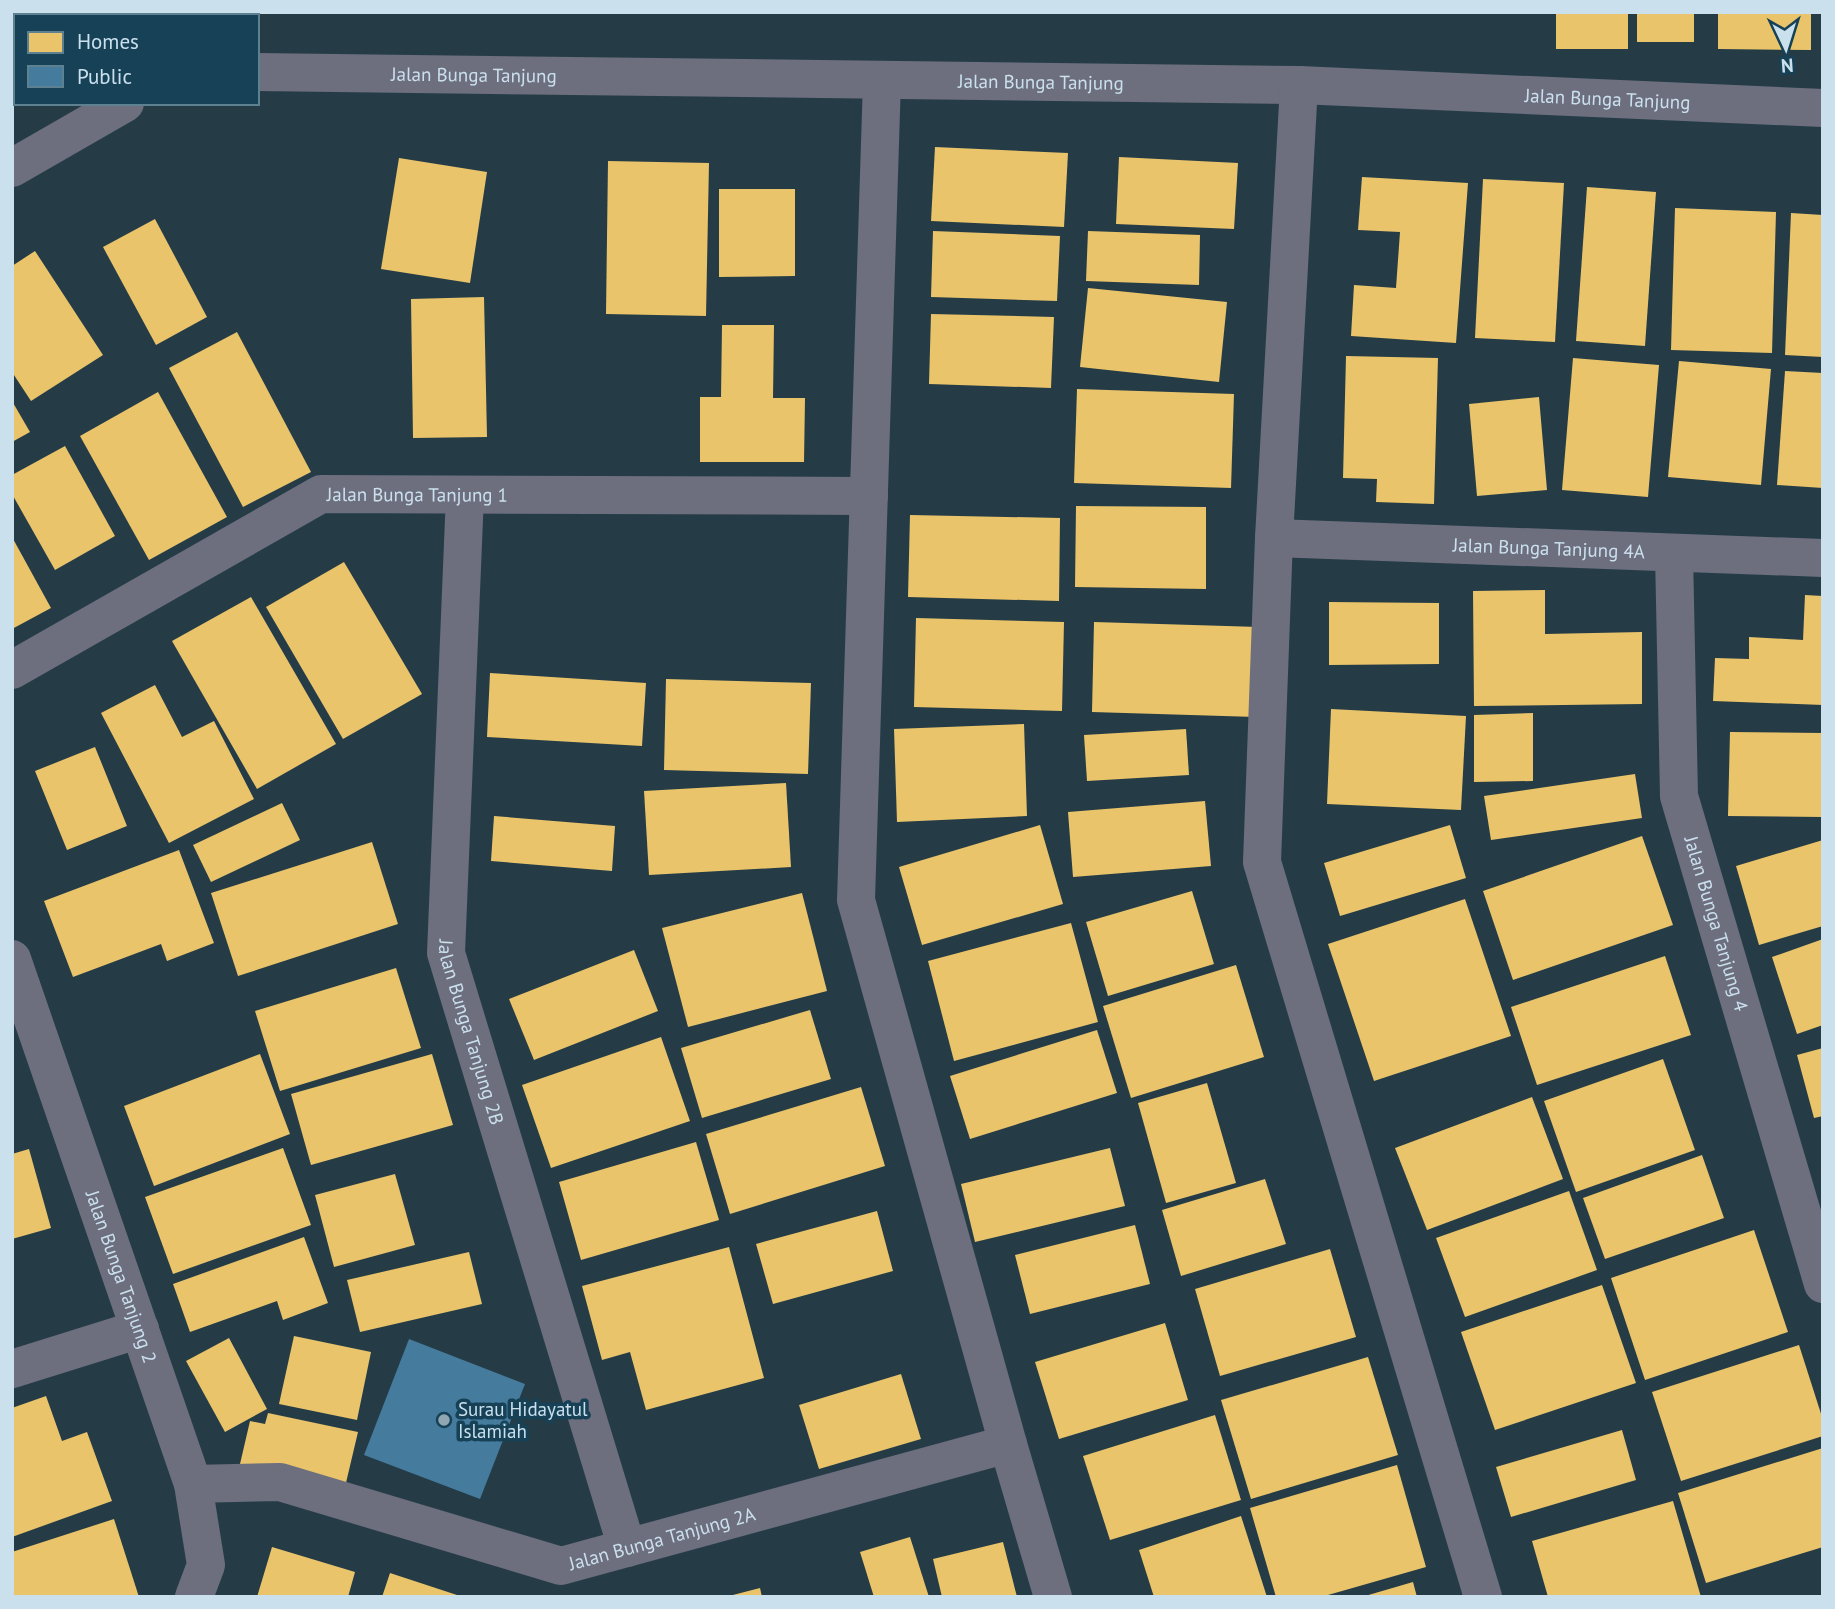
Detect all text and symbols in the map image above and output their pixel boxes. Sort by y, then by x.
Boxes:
legend [14,14,259,105]
north arrow [1751,14,1821,84]
text: Homes [77,28,139,55]
text: N [1780,54,1794,78]
street label: Jalan Bunga Tanjung [390,62,557,88]
text: Public [77,63,132,90]
street label: Jalan Bunga Tanjung [957,69,1124,95]
street label: Jalan Bunga Tanjung [1523,83,1691,114]
street label: Jalan Bunga Tanjung 1 [326,482,508,507]
street label: Jalan Bunga Tanjung 4A [1451,532,1645,564]
street label: Jalan Bunga Tanjung 4 [1679,832,1754,1014]
street label: Jalan Bunga Tanjung 2B [434,938,509,1127]
street label: Jalan Bunga Tanjung 2 [80,1186,162,1366]
place label: Surau Hidayatul Islamiah [458,1397,588,1443]
marker: Surau Hidayatul Islamiah [436,1412,452,1428]
street label: Jalan Bunga Tanjung 2A [565,1502,758,1576]

